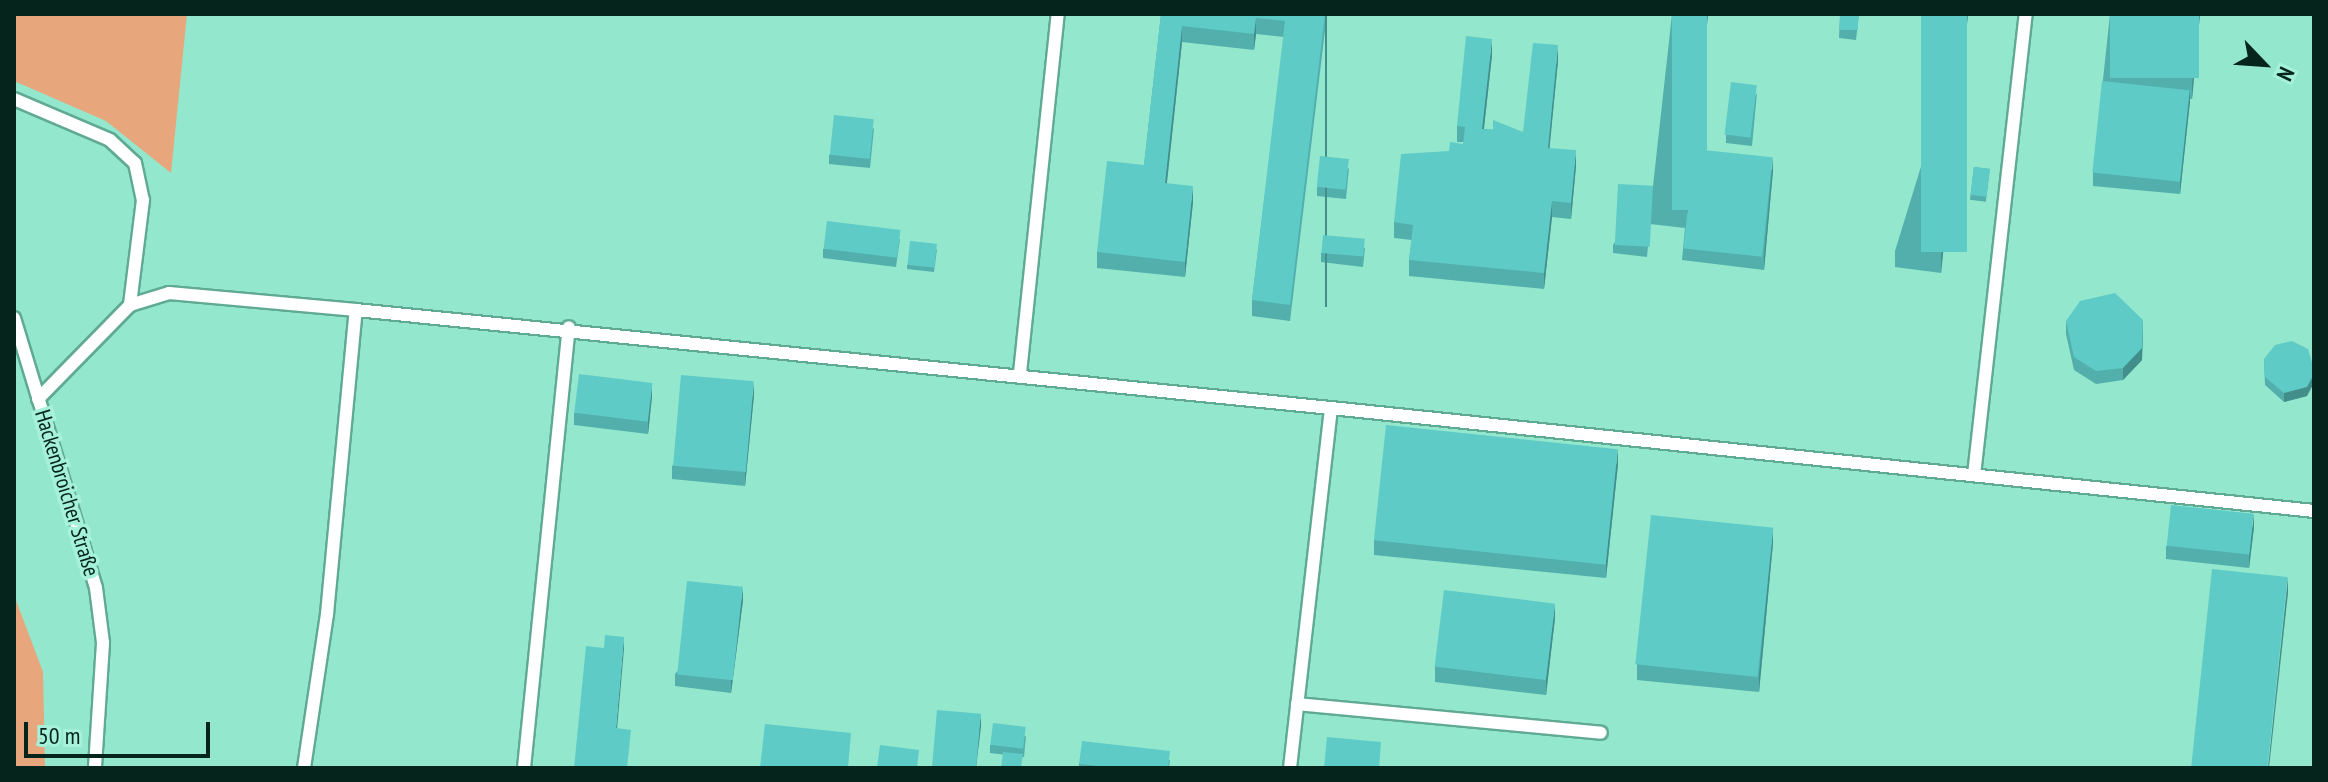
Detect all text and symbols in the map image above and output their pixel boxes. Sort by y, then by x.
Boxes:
north arrow [2224,24,2304,104]
text: N [2271,63,2301,85]
street label: Hackenbroicher Straße [29,407,105,579]
scale bar [28,706,214,756]
text: 50 m [38,720,80,751]

